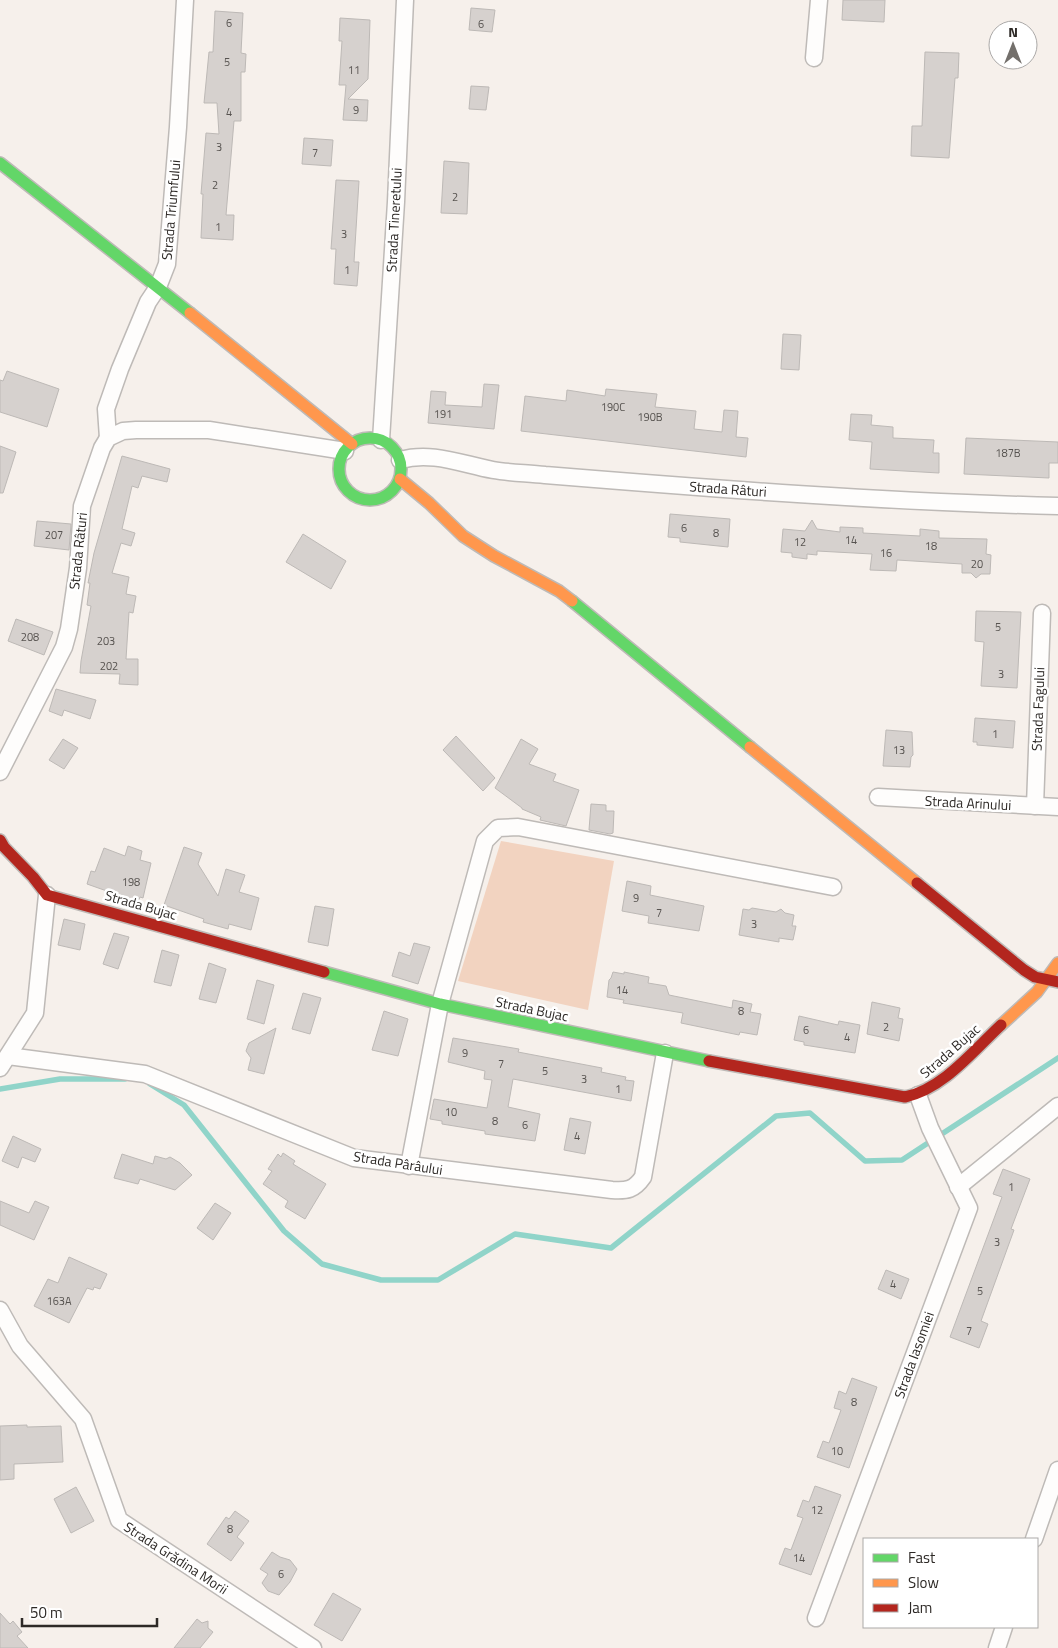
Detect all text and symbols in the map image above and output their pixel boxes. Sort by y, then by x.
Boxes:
house number: 6 [226,15,232,31]
house number: 6 [478,16,484,32]
north arrow [988,20,1038,70]
text: N [1008,21,1018,42]
house number: 5 [224,54,230,70]
house number: 11 [348,62,360,78]
house number: 9 [353,102,359,118]
house number: 4 [226,104,232,120]
house number: 3 [216,139,222,155]
house number: 7 [312,145,318,161]
street label: Strada Triumfului [156,159,185,261]
street label: Strada Tineretului [380,167,407,273]
house number: 2 [212,177,218,193]
house number: 2 [452,189,458,205]
house number: 1 [215,219,221,235]
house number: 3 [341,226,347,242]
house number: 1 [344,262,350,278]
house number: 190C [601,399,625,415]
house number: 191 [434,406,452,422]
house number: 190B [637,409,663,425]
house number: 187B [995,445,1021,461]
street label: Strada Râturi [689,475,767,502]
street label: Strada Râturi [63,511,92,591]
house number: 6 [681,520,687,536]
house number: 8 [713,525,719,541]
house number: 207 [45,527,63,543]
house number: 14 [845,532,857,548]
house number: 12 [794,534,806,550]
house number: 18 [925,538,937,554]
house number: 16 [880,545,892,561]
house number: 20 [971,556,983,572]
house number: 5 [995,619,1001,635]
house number: 208 [21,629,39,645]
house number: 203 [97,633,115,649]
house number: 202 [100,658,118,674]
house number: 3 [998,666,1004,682]
street label: Strada Fagului [1026,667,1049,751]
house number: 1 [992,726,998,742]
house number: 13 [893,742,905,758]
street label: Strada Arinului [924,790,1012,815]
house number: 198 [122,874,140,890]
street label: Strada Bujac [103,884,180,925]
house number: 9 [633,890,639,906]
house number: 7 [656,905,662,921]
house number: 3 [751,916,757,932]
house number: 14 [616,982,628,998]
street label: Strada Bujac [494,991,570,1026]
house number: 8 [738,1003,744,1019]
street label: Strada Bujac [915,1018,984,1083]
house number: 2 [883,1019,889,1035]
house number: 6 [803,1022,809,1038]
house number: 4 [844,1029,850,1045]
house number: 9 [462,1045,468,1061]
house number: 7 [498,1056,504,1072]
house number: 5 [542,1063,548,1079]
house number: 3 [581,1071,587,1087]
house number: 1 [615,1081,621,1097]
house number: 10 [445,1104,457,1120]
house number: 8 [492,1113,498,1129]
house number: 6 [522,1117,528,1133]
house number: 4 [574,1128,580,1144]
street label: Strada Pârâului [352,1145,444,1180]
house number: 1 [1008,1179,1014,1195]
house number: 3 [994,1234,1000,1250]
house number: 4 [890,1276,896,1292]
house number: 5 [977,1283,983,1299]
house number: 163A [46,1293,72,1309]
street label: Strada Iasomiei [888,1308,939,1401]
house number: 7 [966,1323,972,1339]
house number: 8 [851,1394,857,1410]
house number: 10 [831,1443,843,1459]
house number: 12 [811,1502,823,1518]
street label: Strada Grădina Morii [120,1516,232,1599]
house number: 8 [227,1521,233,1537]
legend [863,1538,1038,1628]
text: Fast [908,1546,936,1569]
house number: 14 [793,1550,805,1566]
house number: 6 [278,1566,284,1582]
text: Slow [908,1571,939,1594]
scale bar [22,1596,158,1628]
text: Jam [908,1596,932,1619]
text: 50 m [30,1601,63,1624]

